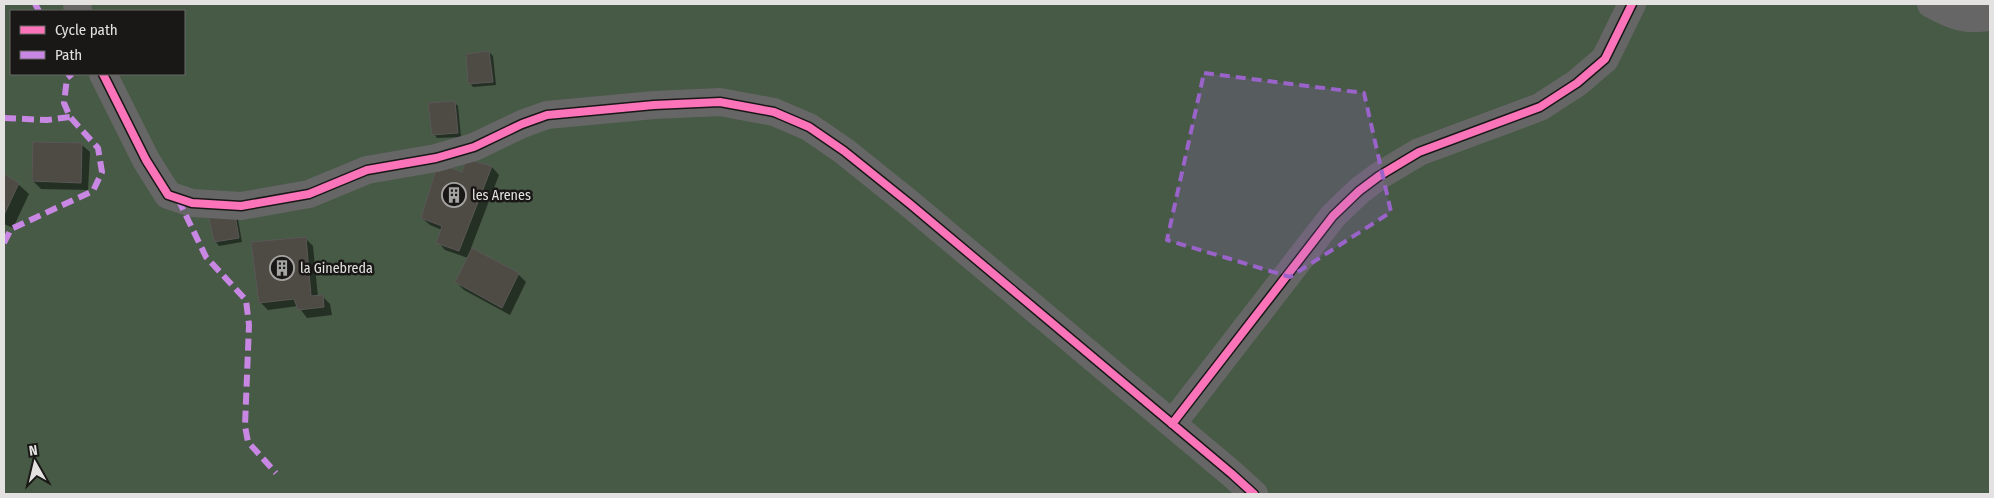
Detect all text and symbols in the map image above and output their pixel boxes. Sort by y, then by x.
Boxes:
legend [10,10,185,75]
text: Cycle path [55,21,118,39]
text: Path [55,46,82,64]
building icon: les Arenes [441,182,467,208]
place label: les Arenes [472,187,531,204]
building icon: la Ginebreda [269,255,295,281]
place label: la Ginebreda [300,260,373,277]
north arrow [10,438,60,488]
text: N [28,442,39,460]

